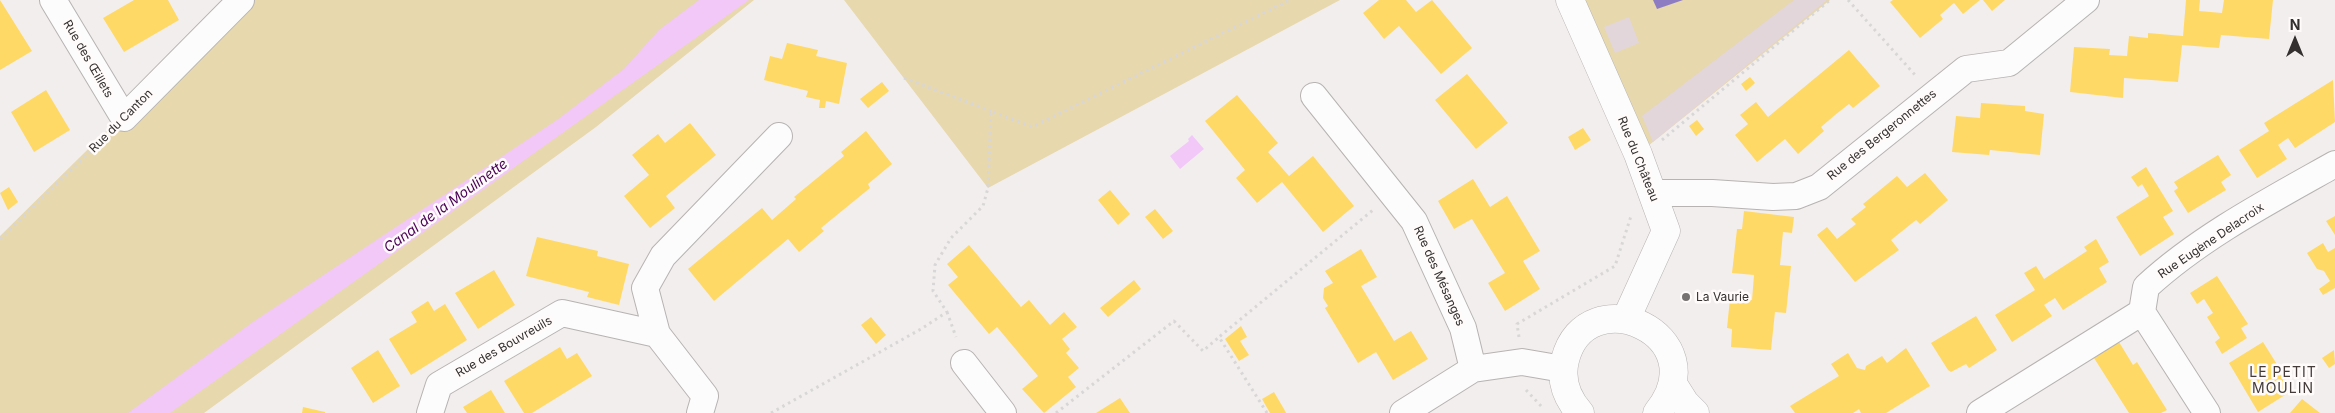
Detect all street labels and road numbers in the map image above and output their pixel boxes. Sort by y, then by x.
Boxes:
street label: Rue des Œillets [60,18,116,100]
street label: Rue du Canton [86,86,156,156]
street label: Rue des Bergeronnettes [1825,87,1939,183]
street label: Rue du Château [1614,114,1662,204]
street label: Rue Eugène Delacroix [2155,200,2267,282]
street label: Rue des Mésanges [1410,224,1468,328]
street label: Rue des Bouvreuils [453,314,555,380]

